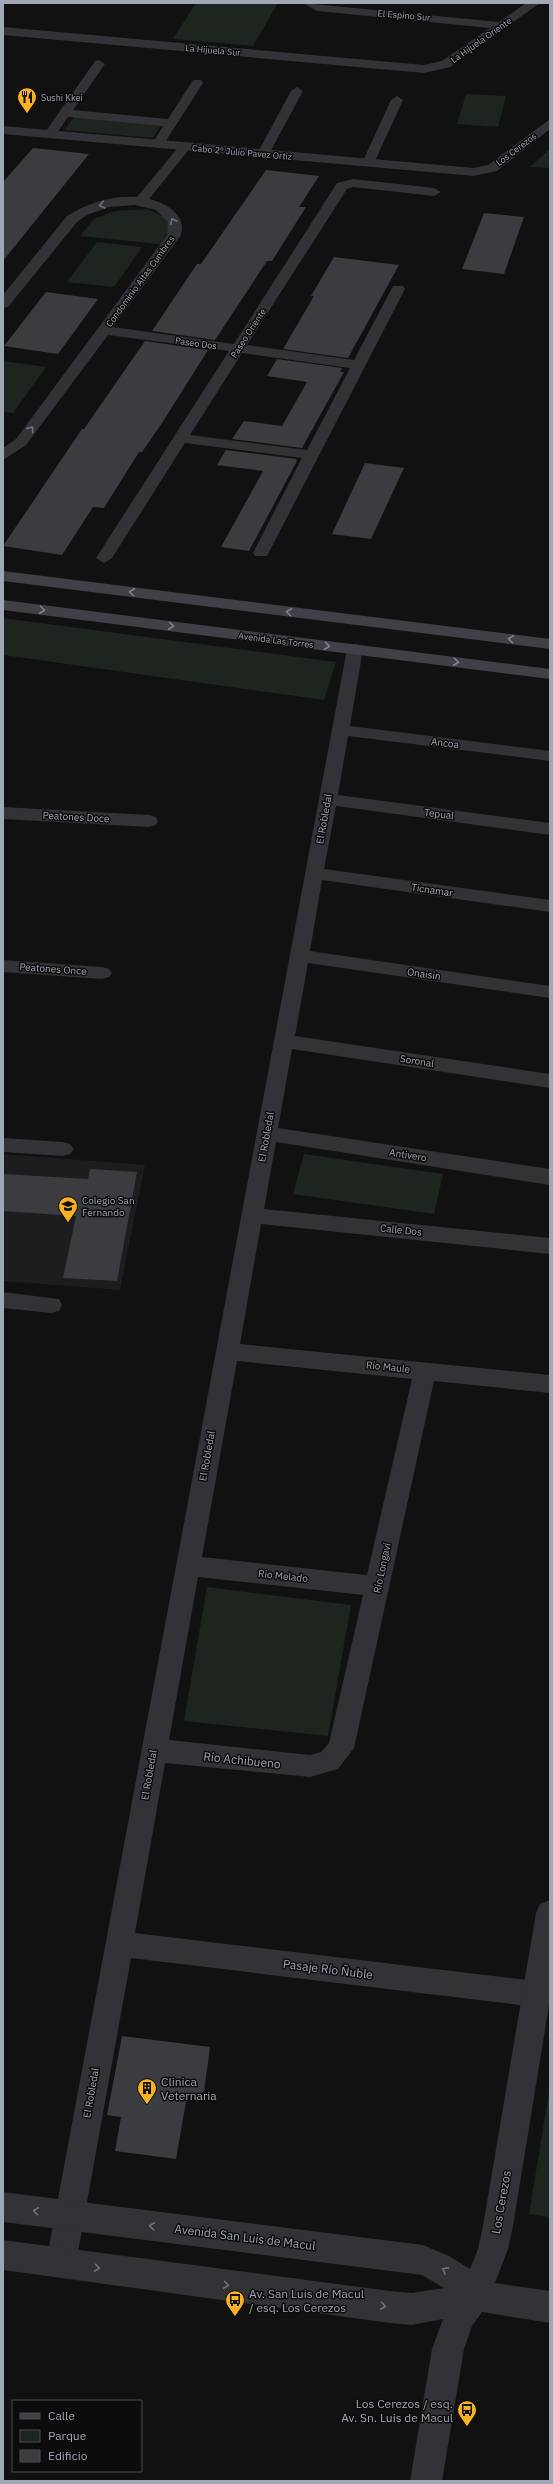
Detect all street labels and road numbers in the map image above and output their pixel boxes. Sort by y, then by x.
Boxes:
street label: El Espino Sur [377,7,431,23]
street label: La Hijuela Oriente [448,15,514,65]
street label: La Hijuela Sur [185,42,242,58]
street label: Los Cerezos [493,130,539,168]
street label: Cabo 2º Julio Pavez Ortiz [192,142,292,162]
street label: Condominio Altas Cumbres [103,233,177,329]
street label: Paseo Oriente [228,306,268,360]
street label: Paseo Dos [174,335,218,351]
street label: Avenida Las Torres [238,630,314,650]
street label: Ancoa [430,735,460,751]
street label: El Robledal [313,793,335,845]
street label: Tepual [423,806,455,822]
street label: Peatones Doce [42,809,110,825]
street label: Ticnamar [410,881,454,899]
street label: Peatones Once [19,960,88,978]
street label: Onaisin [406,965,442,983]
street label: Soronal [399,1052,435,1070]
street label: El Robledal [255,1111,277,1163]
street label: Antivero [388,1146,428,1164]
street label: Calle Dos [379,1221,423,1239]
street label: Río Maule [365,1358,411,1376]
street label: El Robledal [196,1430,218,1482]
street label: Río Longaví [370,1541,394,1594]
street label: Rio Melado [257,1567,309,1585]
street label: Río Achibueno [203,1748,282,1772]
street label: El Robledal [138,1749,160,1801]
street label: Pasaje Río Ñuble [282,1956,374,1982]
street label: El Robledal [80,2067,102,2119]
street label: Los Cerezos [488,2169,514,2235]
street label: Avenida San Luis de Macul [174,2221,316,2253]

